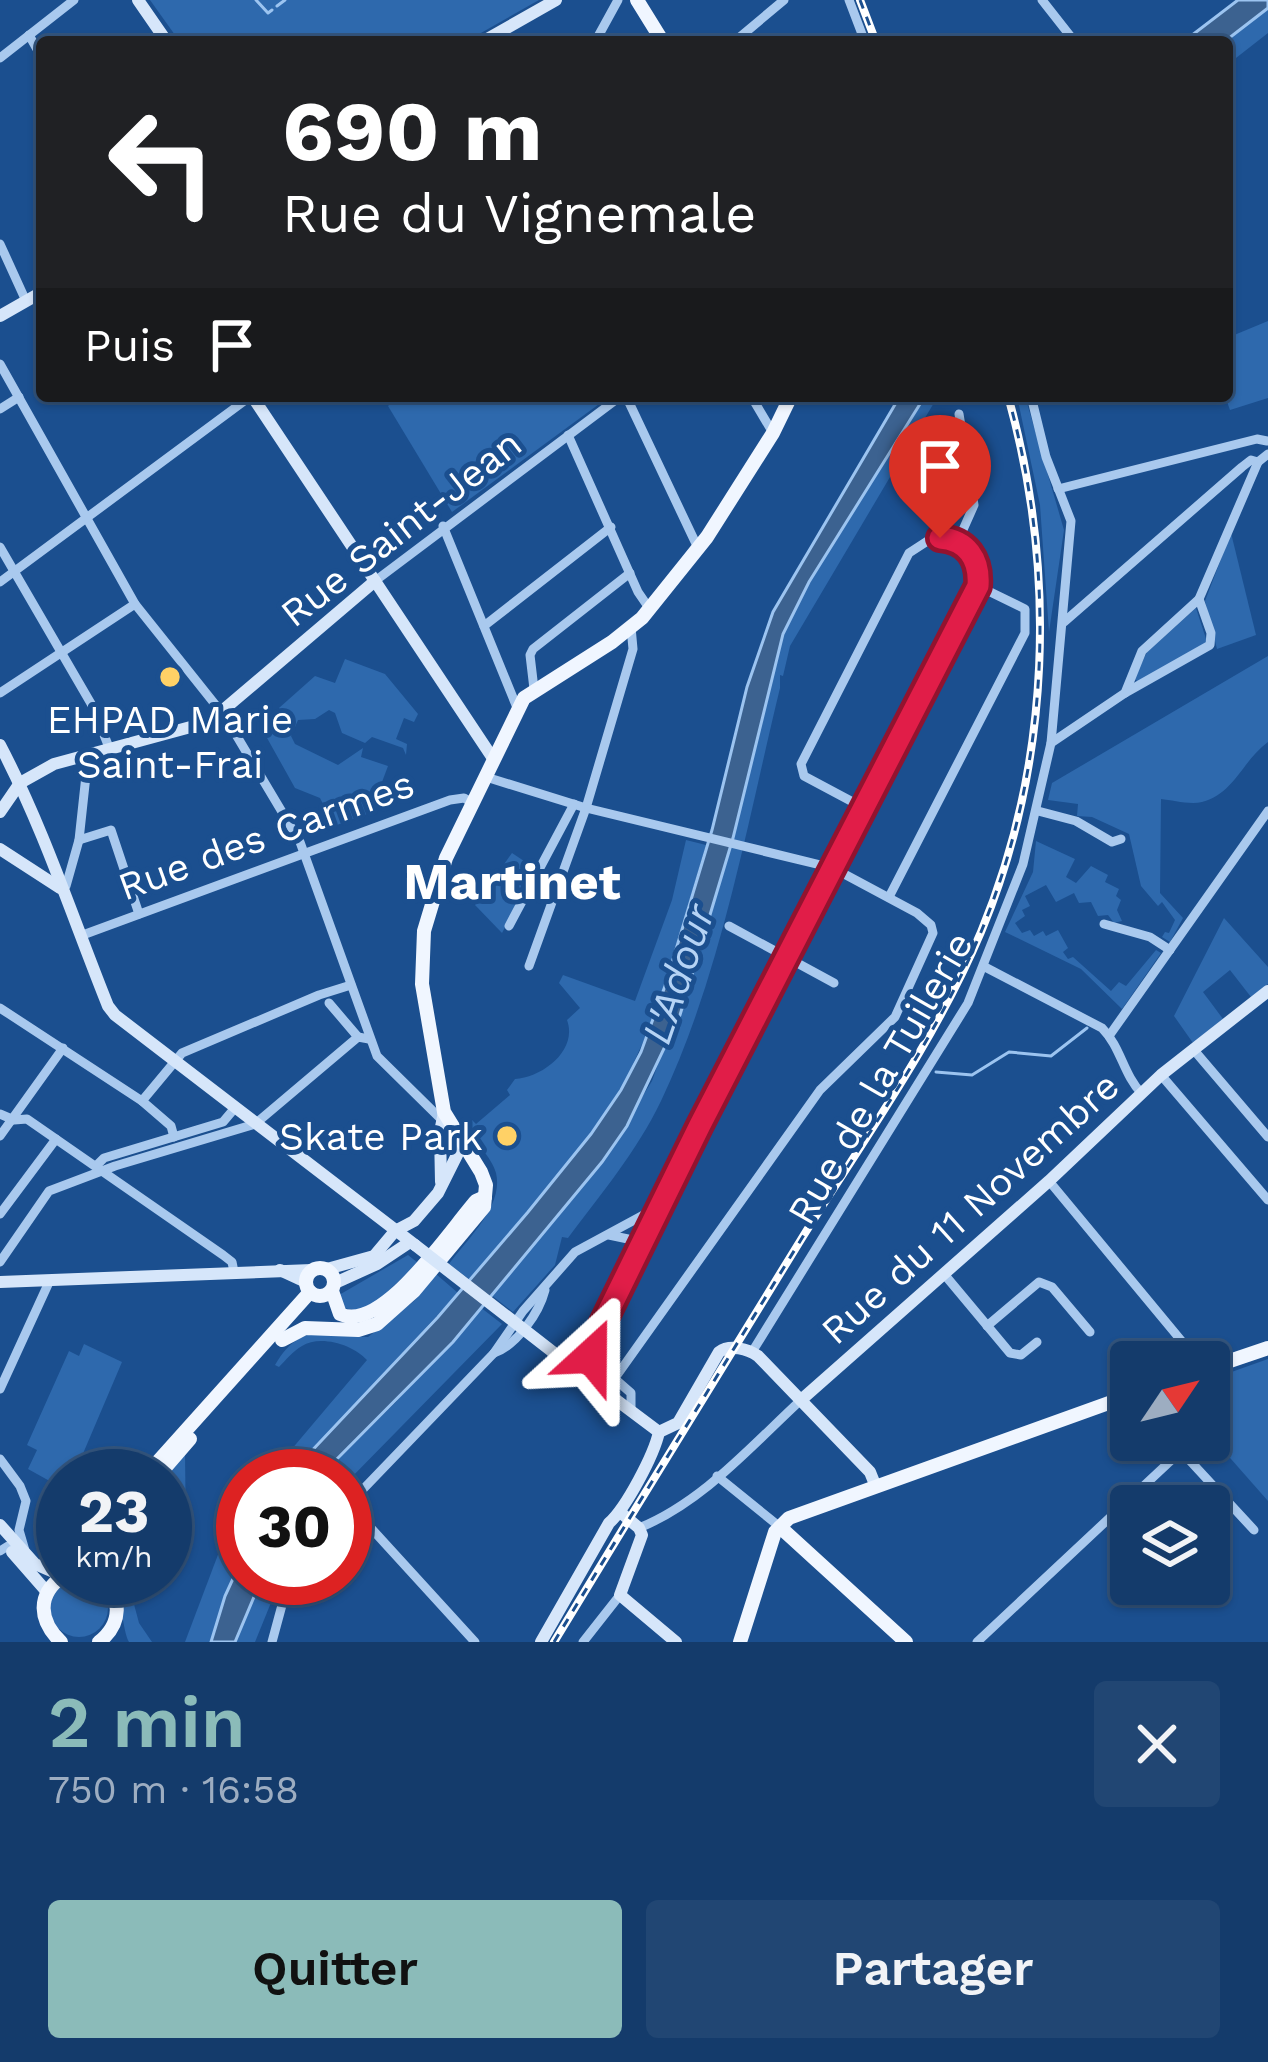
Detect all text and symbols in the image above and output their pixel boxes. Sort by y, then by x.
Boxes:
text: 690 m [282,82,543,180]
icon: left [84,84,240,240]
text: Rue du Vignemale [282,182,756,245]
icon: arrive [199,312,265,378]
text: Puis [84,319,175,372]
pin [889,415,991,538]
street label: Rue Saint-Jean [272,420,530,636]
icon: arrive [907,433,973,499]
marker: EHPAD Marie Saint-Frai [157,664,183,690]
place label: EHPAD Marie Saint-Frai [47,697,293,787]
street label: Rue des Carmes [112,761,420,909]
district label: Martinet [403,852,621,911]
water label: L'Adour [631,896,725,1050]
street label: Rue de la Tuilerie [778,924,982,1232]
street label: Rue du 11 Novembre [812,1063,1128,1353]
place label: Skate Park [279,1114,483,1159]
marker: Skate Park [494,1123,520,1149]
position arrow [528,1293,654,1419]
north arrow [1110,1341,1230,1461]
map controls [1110,1341,1230,1605]
speed limit sign: 30 [216,1449,372,1605]
text: 23 [78,1476,150,1547]
button: layers [1110,1485,1230,1605]
text: km/h [75,1539,153,1574]
text: 2 min [48,1680,246,1764]
button: close [1094,1681,1220,1807]
text: 750 m · 16:58 [48,1767,299,1812]
button: Quitter [48,1900,622,2038]
button: Partager [646,1900,1220,2038]

